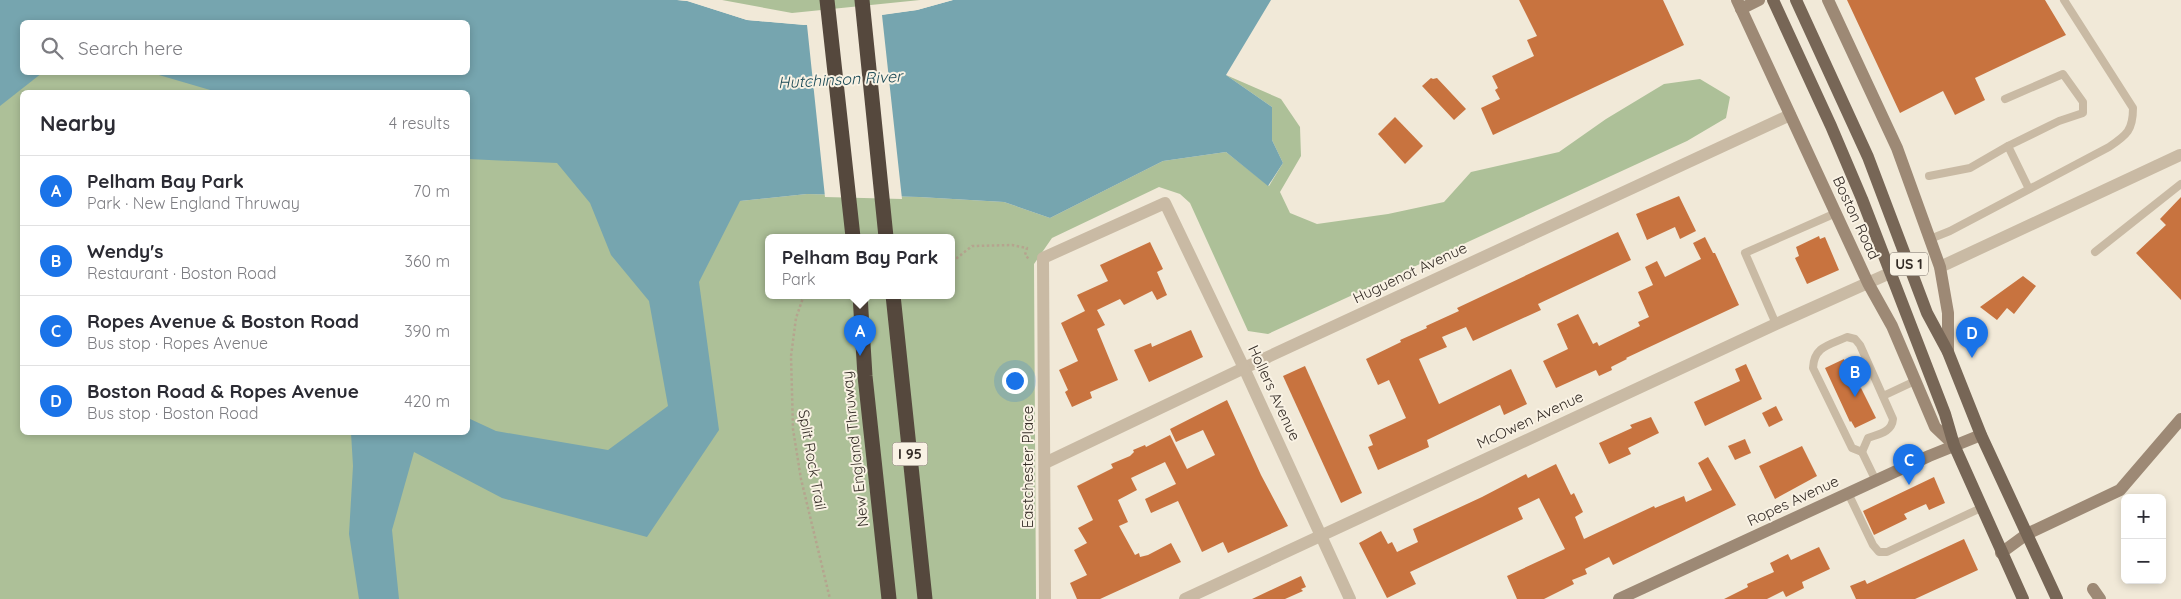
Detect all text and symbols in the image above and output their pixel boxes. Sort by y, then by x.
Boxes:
search box [20,20,470,75]
icon: search [38,34,66,62]
text: Search here [78,36,183,60]
water label: Hutchinson River [777,66,905,92]
text: Nearby [40,110,116,136]
text: 4 results [389,113,450,133]
text: Pelham Bay Park [87,169,244,193]
street label: Boston Road [1829,173,1884,263]
text: A [51,181,61,201]
text: 70 m [413,181,450,201]
text: Park · New England Thruway [87,193,300,213]
popup [765,234,955,299]
street label: Huguenot Avenue [1350,238,1470,307]
text: Wendy's [87,239,163,263]
text: Pelham Bay Park [782,245,938,269]
text: B [51,251,61,271]
text: 360 m [405,251,450,271]
road number: US 1 [1890,252,1928,276]
text: Restaurant · Boston Road [87,263,276,283]
text: Park [782,269,816,289]
text: Ropes Avenue & Boston Road [87,309,359,333]
pin: A [844,315,876,356]
pin: D [1956,317,1988,358]
text: C [51,321,61,341]
text: 390 m [404,321,450,341]
text: Bus stop · Ropes Avenue [87,333,268,353]
street label: Hollers Avenue [1244,342,1305,444]
pin: B [1839,356,1871,397]
your location [1002,368,1028,394]
street label: New England Thruway [837,370,872,528]
text: Boston Road & Ropes Avenue [87,379,359,403]
street label: McOwen Avenue [1473,387,1586,453]
text: D [50,391,62,411]
text: 420 m [404,391,450,411]
text: Bus stop · Boston Road [87,403,258,423]
street label: Eastchester Place [1018,406,1037,528]
street label: Split Rock Trail [794,408,831,512]
road number: I 95 [892,442,928,466]
pin: C [1893,444,1925,485]
street label: Ropes Avenue [1744,471,1842,530]
map controls [2121,494,2166,584]
button: + [2121,494,2166,539]
button: − [2121,539,2166,584]

